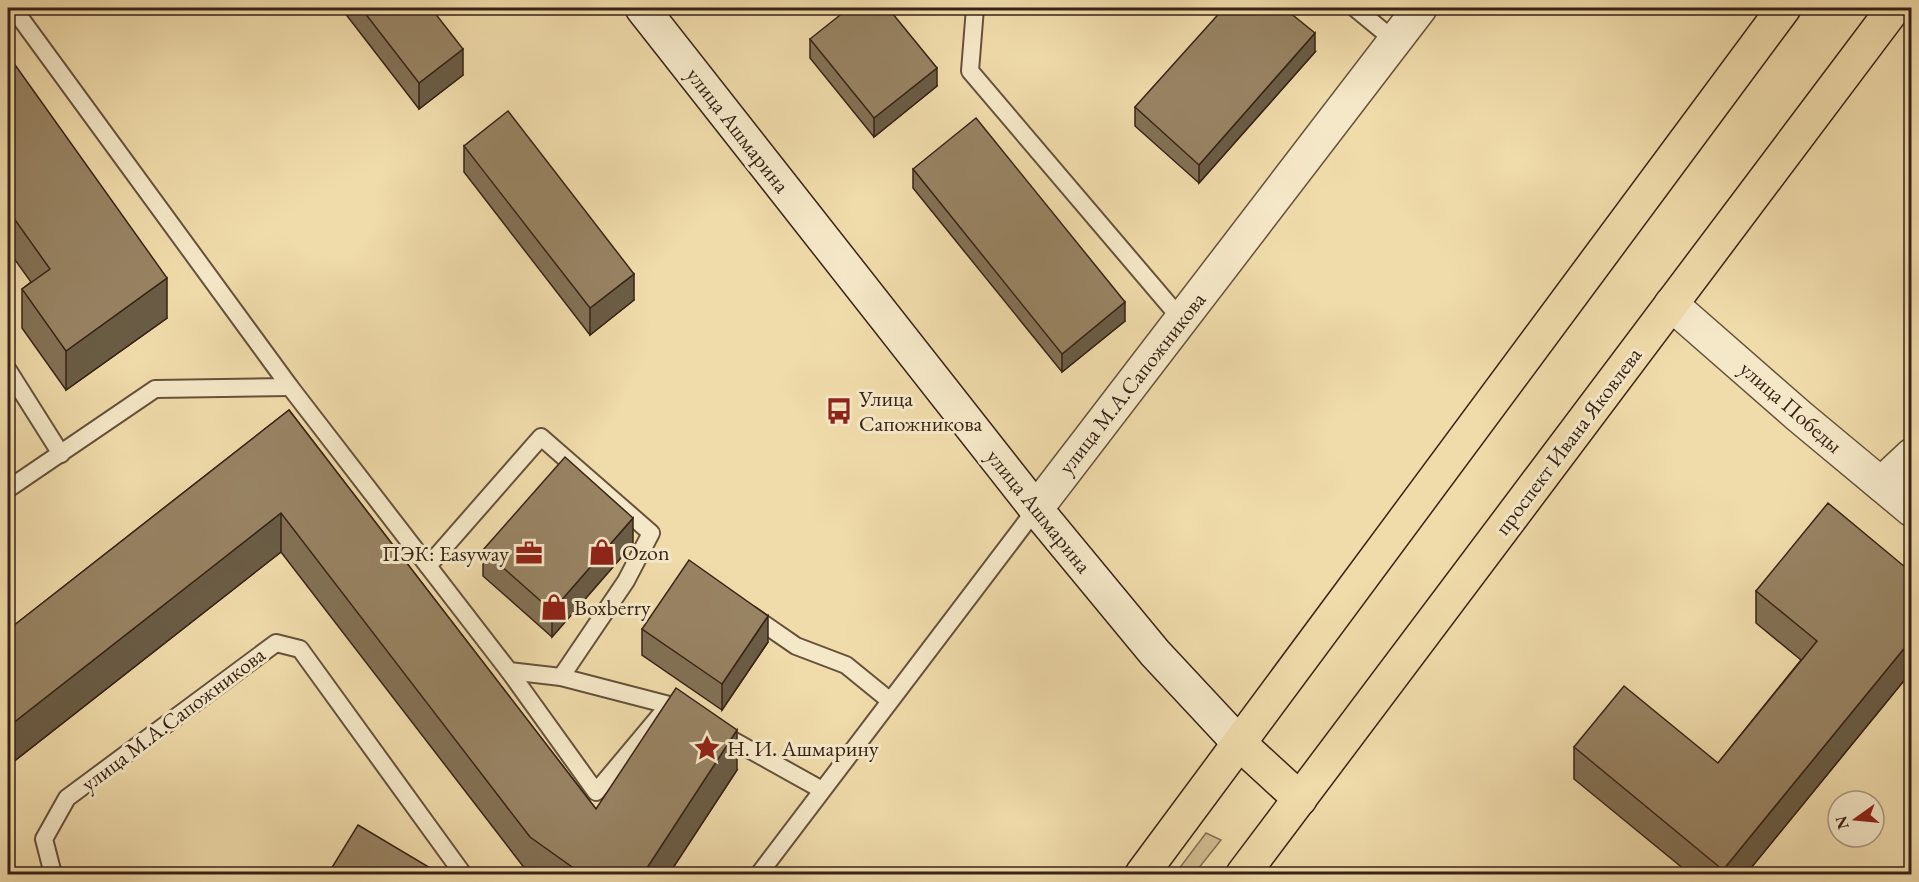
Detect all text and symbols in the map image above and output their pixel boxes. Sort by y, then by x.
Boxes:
street label: улица Ашмарина [680,61,796,199]
street label: улица М.А.Сапожникова [1052,286,1212,480]
street label: проспект Ивана Яковлева [1488,341,1648,541]
street label: улица Победы [1733,354,1849,460]
place label: Улица Сапожникова [858,384,983,438]
bus stop icon: Улица Сапожникова [824,396,854,426]
street label: улица Ашмарина [980,443,1098,579]
shop icon: Ozon [587,537,617,567]
office icon: ПЭК: Easyway [514,538,544,568]
place label: Ozon [622,538,670,567]
place label: ПЭК: Easyway [382,539,509,568]
shop icon: Boxberry [539,592,569,622]
place label: Boxberry [574,593,651,622]
street label: улица М.А.Сапожникова [75,640,271,798]
place icon: Н. И. Ашмарину [692,733,722,763]
place label: Н. И. Ашмарину [727,734,879,763]
north arrow [1826,789,1886,849]
text: N [1830,814,1854,832]

